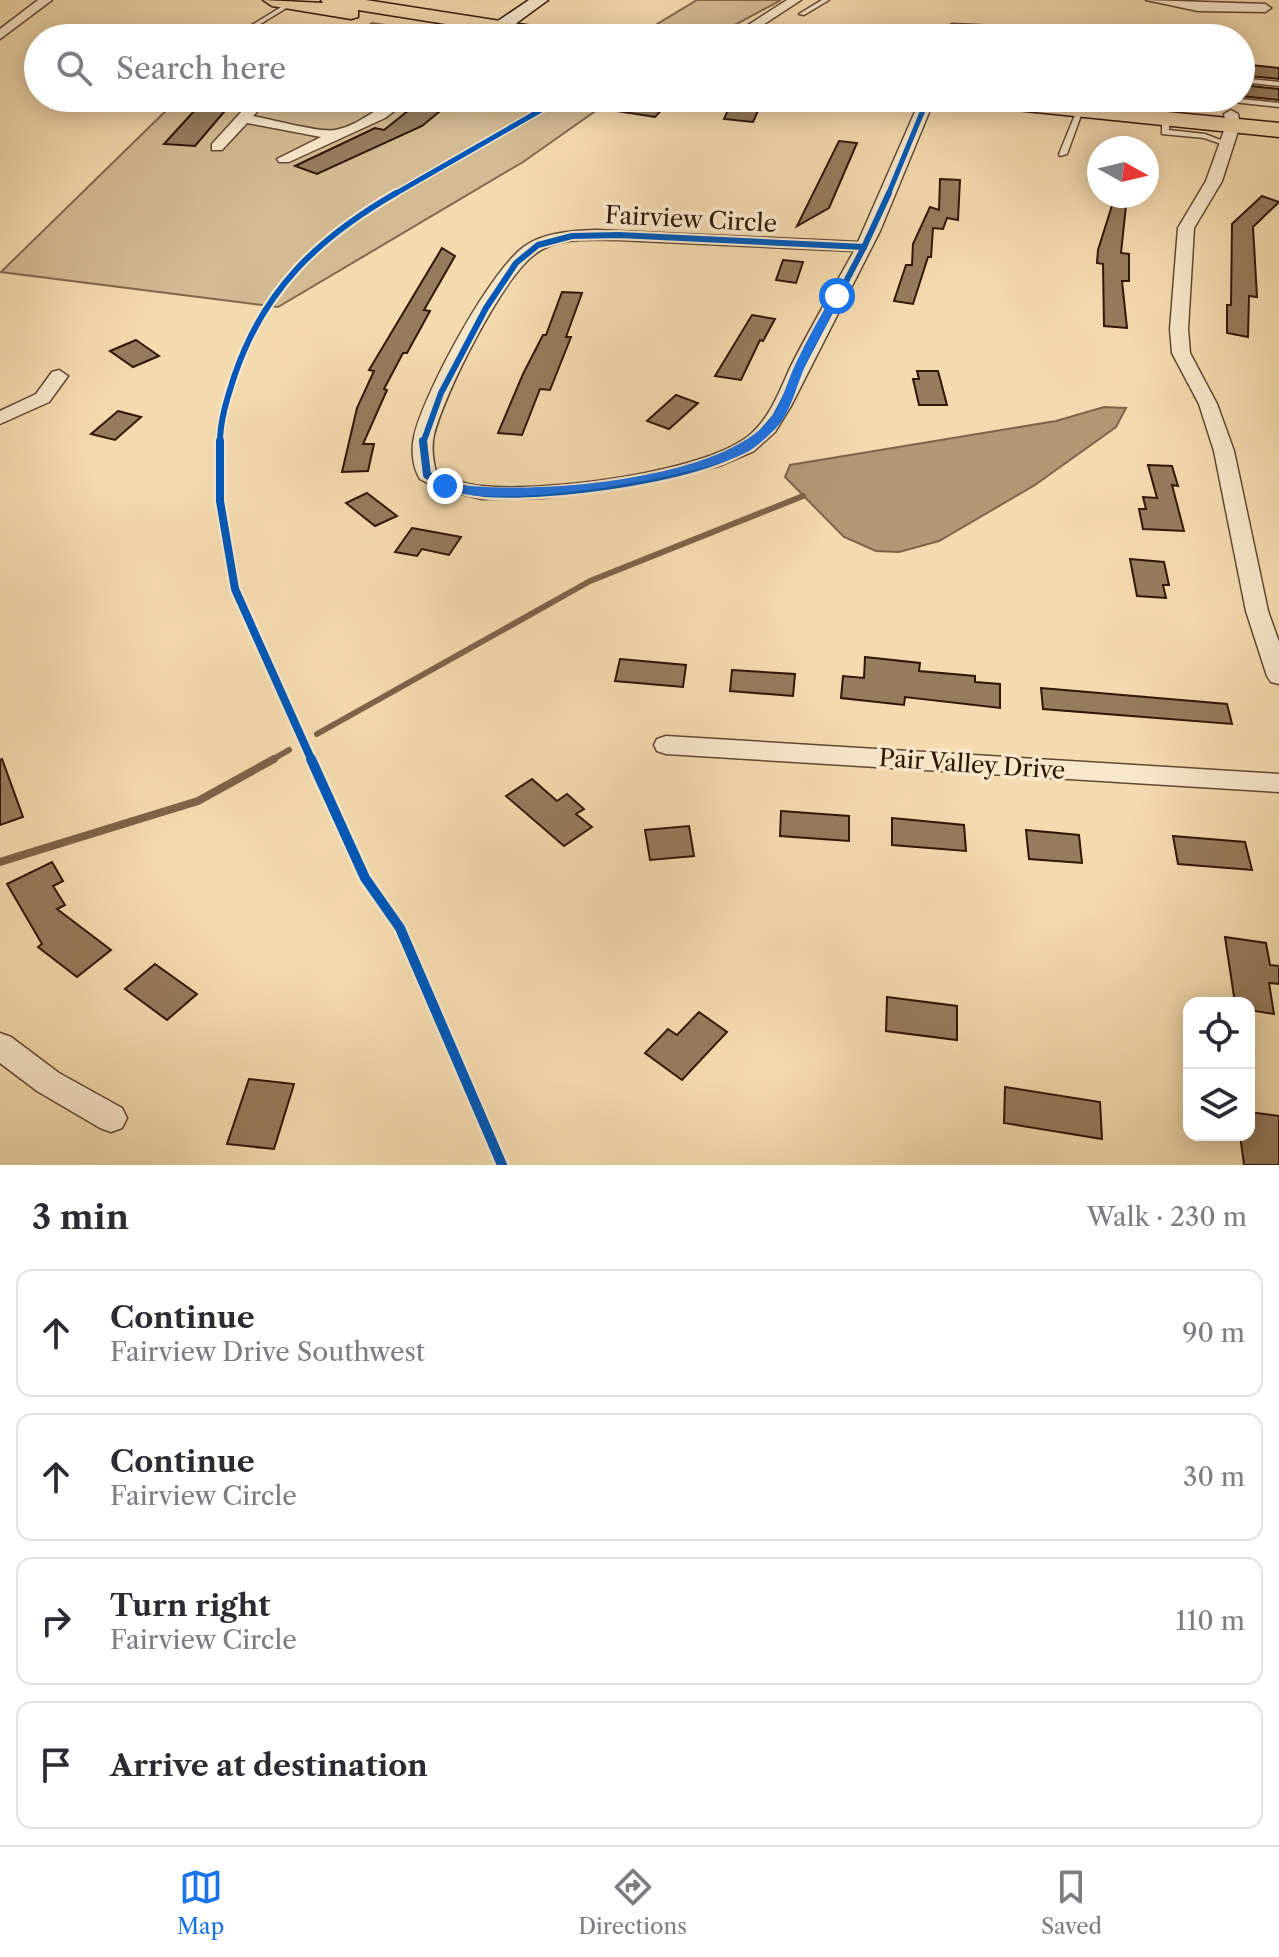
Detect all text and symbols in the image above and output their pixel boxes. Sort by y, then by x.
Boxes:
search box [24,24,1255,112]
icon: search [52,46,96,90]
text: Search here [116,50,286,87]
north arrow [1087,136,1159,208]
street label: Fairview Circle [604,200,778,238]
route start [819,278,855,314]
route end [427,468,463,504]
street label: Pair Valley Drive [878,743,1066,785]
map controls [1183,997,1255,1141]
button: locate [1183,997,1255,1069]
button: layers [1183,1069,1255,1141]
text: 3 min [32,1196,129,1238]
text: Walk · 230 m [1087,1201,1247,1233]
text: Continue [110,1299,255,1336]
icon: ahead [34,1311,78,1355]
text: 90 m [1182,1317,1245,1349]
text: Fairview Drive Southwest [110,1336,425,1368]
text: Continue [110,1443,255,1480]
icon: ahead [34,1455,78,1499]
text: 30 m [1183,1461,1245,1493]
text: Fairview Circle [110,1480,297,1512]
text: Turn right [110,1587,270,1624]
icon: right [34,1599,78,1643]
text: 110 m [1176,1605,1245,1637]
text: Fairview Circle [110,1624,297,1656]
icon: arrive [34,1743,78,1787]
text: Arrive at destination [110,1747,428,1784]
tab: Map [177,1865,224,1940]
tab: Directions [578,1865,687,1940]
tab: Saved [1041,1865,1102,1940]

